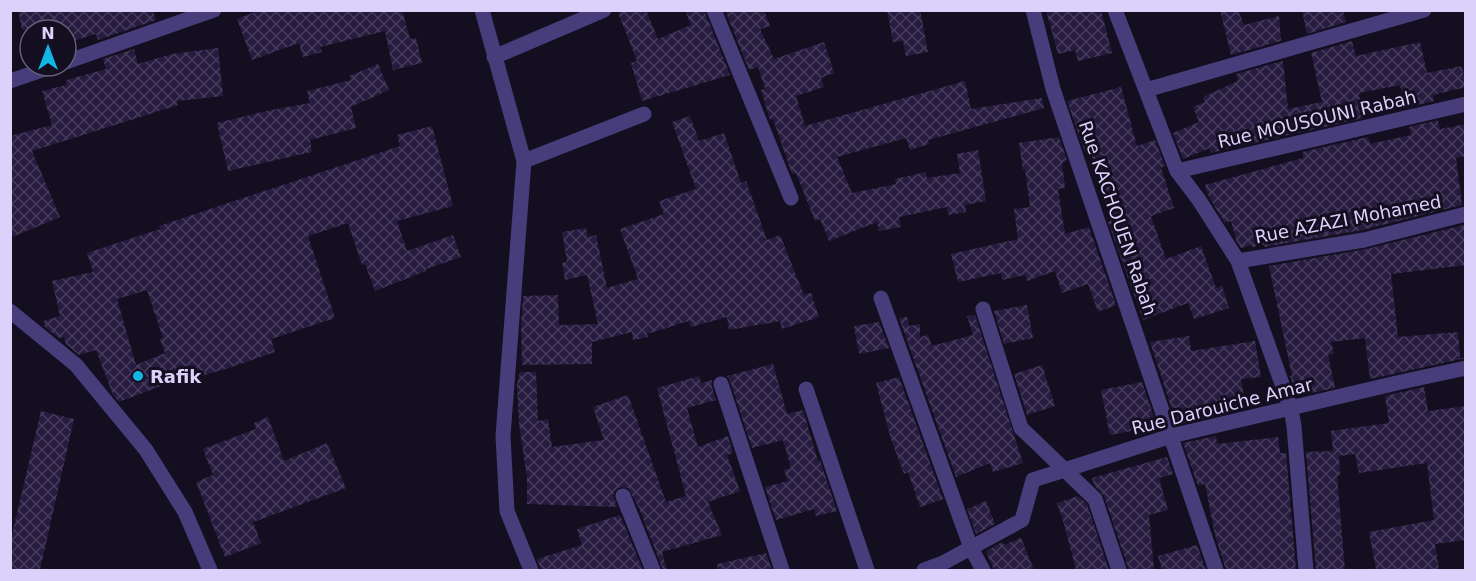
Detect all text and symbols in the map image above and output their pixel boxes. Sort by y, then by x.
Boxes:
north arrow [18,18,78,78]
text: N [41,24,55,43]
street label: Rue MOUSOUNI Rabah [1216,86,1418,152]
street label: Rue KACHOUEN Rabah [1075,118,1161,318]
street label: Rue AZAZI Mohamed [1253,191,1443,247]
place label: Rafik [150,366,202,387]
marker: Rafik [131,369,145,383]
street label: Rue Darouiche Amar [1129,373,1315,439]

